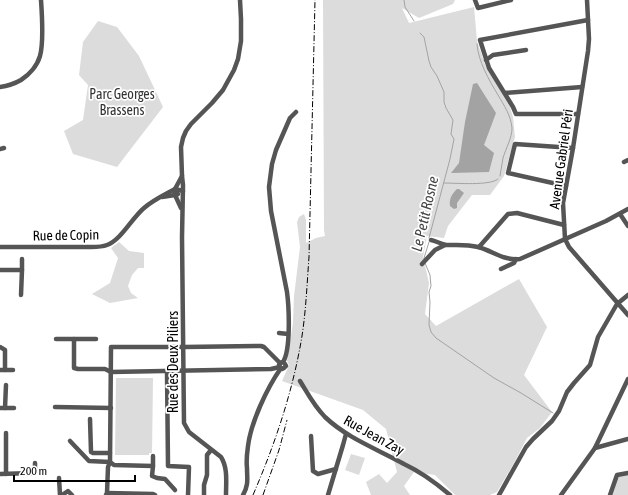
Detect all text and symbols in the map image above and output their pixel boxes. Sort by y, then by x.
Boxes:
park label: Parc Georges Brassens [89,86,155,118]
street label: Avenue Gabriel Péri [546,108,576,210]
water label: Le Petit Rosne [408,174,441,253]
street label: Rue de Copin [33,226,99,244]
street label: Rue des Deux Piliers [165,311,181,413]
street label: Rue Jean Zay [341,412,407,458]
scale bar [14,457,135,483]
text: 200 m [20,464,47,478]

